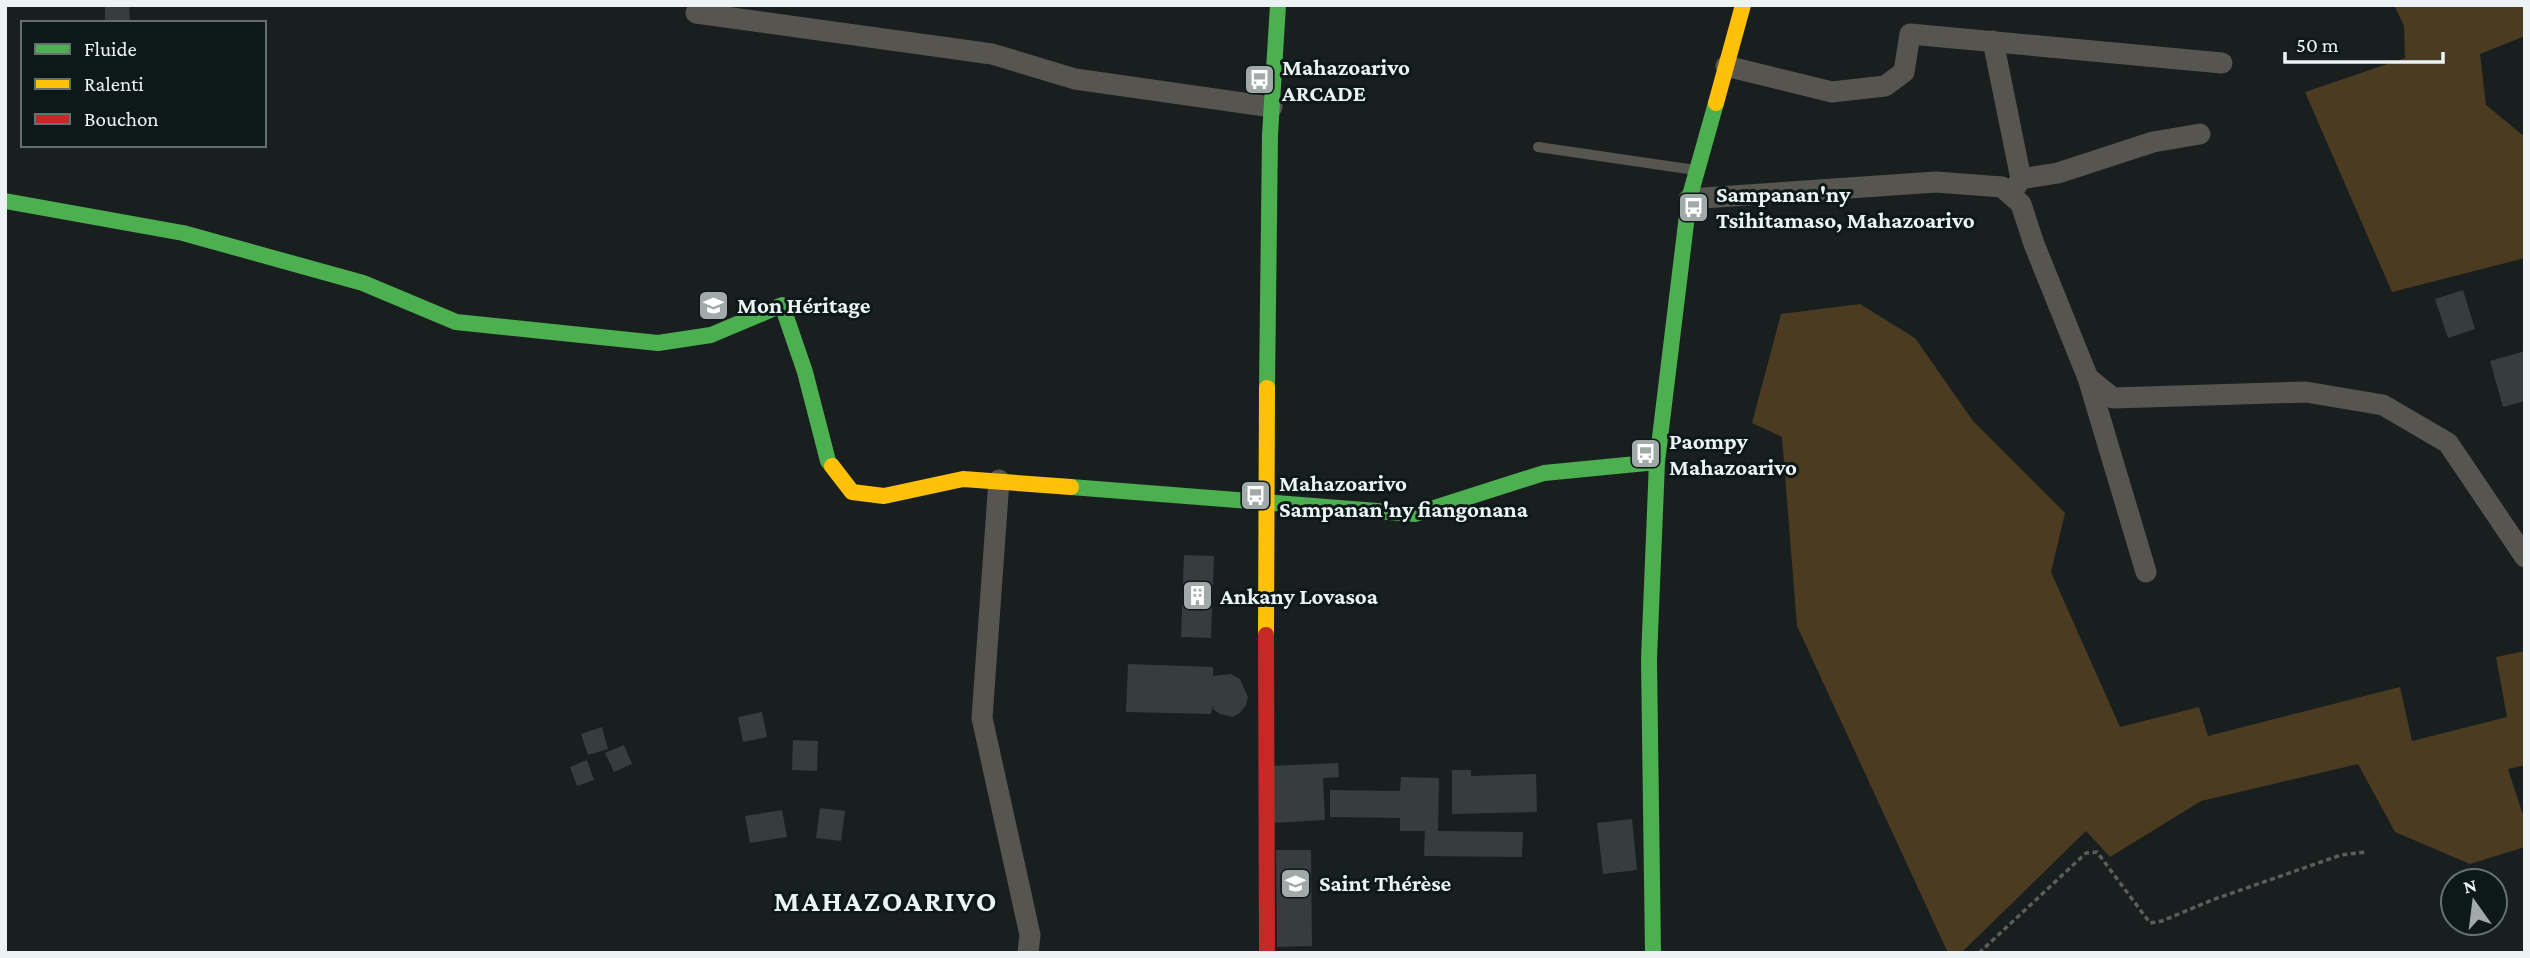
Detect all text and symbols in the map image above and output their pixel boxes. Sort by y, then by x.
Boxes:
legend [21,21,266,147]
scale bar [2285,21,2442,65]
text: 50 m [2296,33,2339,57]
text: Fluide [84,37,137,61]
place label: Mahazoarivo ARCADE [1281,54,1410,106]
bus stop icon: Mahazoarivo ARCADE [1242,63,1276,97]
text: Ralenti [84,72,144,96]
text: Bouchon [84,107,159,131]
place label: Sampanan'ny Tsihitamaso, Mahazoarivo [1716,181,1975,233]
bus stop icon: Sampanan'ny Tsihitamaso, Mahazoarivo [1676,190,1710,224]
school or university icon: Mon Héritage [697,288,731,322]
place label: Mon Héritage [737,292,871,318]
place label: Paompy Mahazoarivo [1669,428,1797,480]
bus stop icon: Paompy Mahazoarivo [1629,437,1663,471]
place label: Mahazoarivo Sampanan'ny fiangonana [1279,470,1529,522]
bus stop icon: Mahazoarivo Sampanan'ny fiangonana [1239,479,1273,513]
building icon: Ankany Lovasoa [1180,579,1214,613]
place label: Ankany Lovasoa [1219,583,1379,609]
school or university icon: Saint Thérèse [1279,866,1313,900]
north arrow [2439,867,2509,937]
place label: Saint Thérèse [1319,870,1452,896]
text: N [2461,874,2479,898]
district label: MAHAZOARIVO [774,884,998,917]

